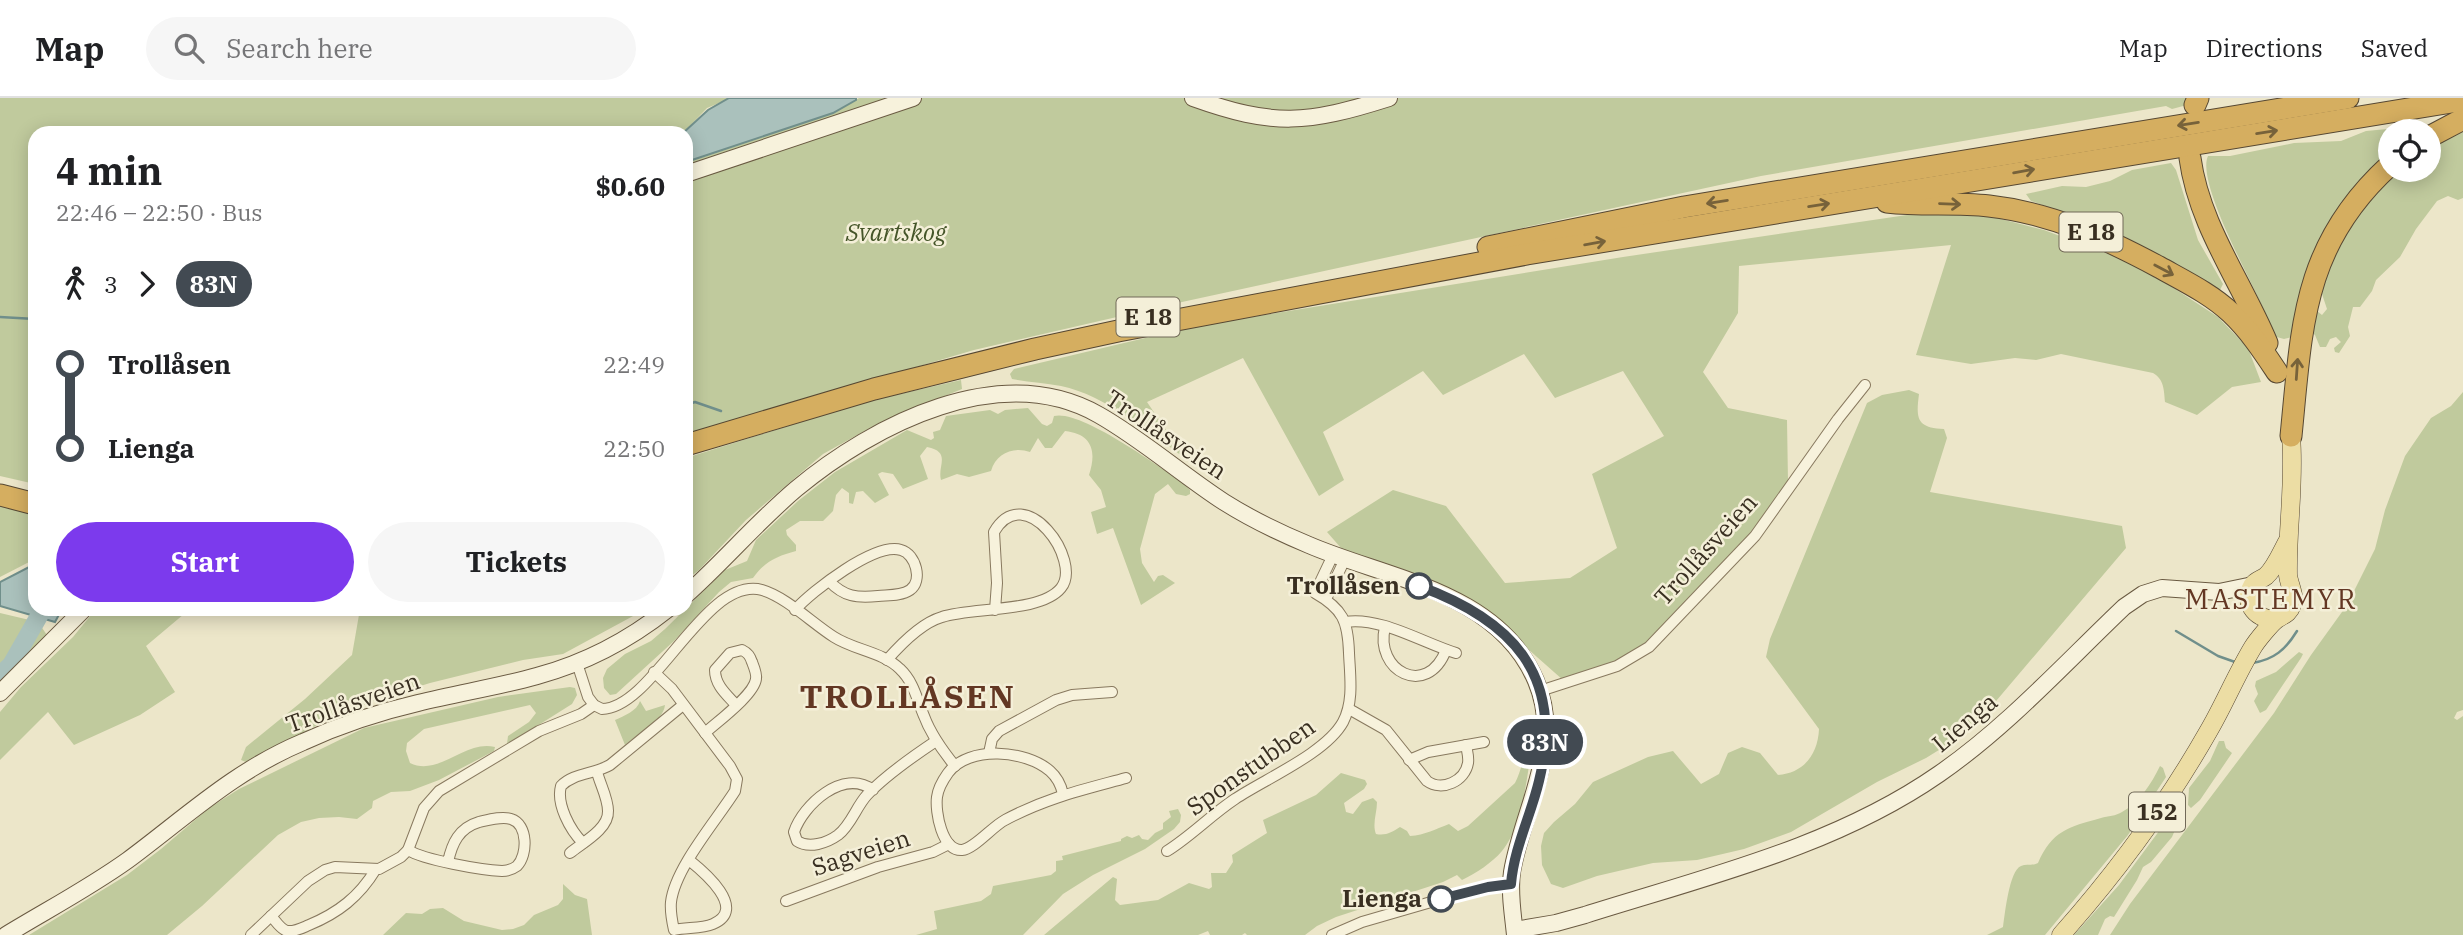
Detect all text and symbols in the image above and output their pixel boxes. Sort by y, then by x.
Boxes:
search box [146,17,636,80]
text: Map [35,27,104,70]
icon: search [170,29,208,67]
text: Search here [226,31,373,65]
text: Map [2119,32,2168,64]
text: Directions [2206,32,2323,64]
text: Saved [2361,32,2428,64]
one-way arrow [2177,118,2200,131]
map controls [2378,119,2441,182]
button: locate [2378,119,2441,182]
one-way arrow [2255,125,2278,138]
text: 4 min [56,146,162,195]
one-way arrow [2012,164,2035,177]
text: $0.60 [595,169,665,203]
one-way arrow [1706,196,1729,209]
text: 22:46 – 22:50 · Bus [56,197,263,227]
one-way arrow [1807,198,1830,211]
one-way arrow [1938,198,1961,211]
road number: E 18 [2060,212,2122,252]
park label: Svartskog [845,216,947,248]
one-way arrow [1583,236,1606,249]
one-way arrow [2154,263,2174,277]
icon: walk [56,265,94,303]
icon: forward [128,265,166,303]
text: 83N [190,268,238,300]
text: 3 [104,269,118,299]
road number: E 18 [1116,298,1180,336]
text: Trollåsen [108,347,231,381]
text: 22:49 [603,349,665,379]
one-way arrow [2291,357,2304,380]
street label: Trollåsveien [1100,382,1233,486]
text: Lienga [108,431,194,465]
text: 22:50 [603,433,665,463]
street label: Trollåsveien [1647,487,1764,612]
button: Start [56,522,354,602]
button: Tickets [368,522,665,602]
place label: Trollåsen [1286,569,1400,601]
marker: Trollåsen [1406,573,1432,599]
district label: MASTEMYR [2185,580,2357,617]
street label: Trollåsveien [281,664,424,740]
district label: TROLLÅSEN [800,675,1016,717]
street label: Lienga [1925,686,2004,759]
street label: Sponstubben [1180,710,1321,822]
line badge: 83N [1505,719,1585,765]
text: 83N [1521,726,1569,758]
road number: 152 [2129,792,2185,832]
street label: Sagveien [807,821,914,883]
place label: Lienga [1342,882,1422,914]
marker: Lienga [1428,886,1454,912]

